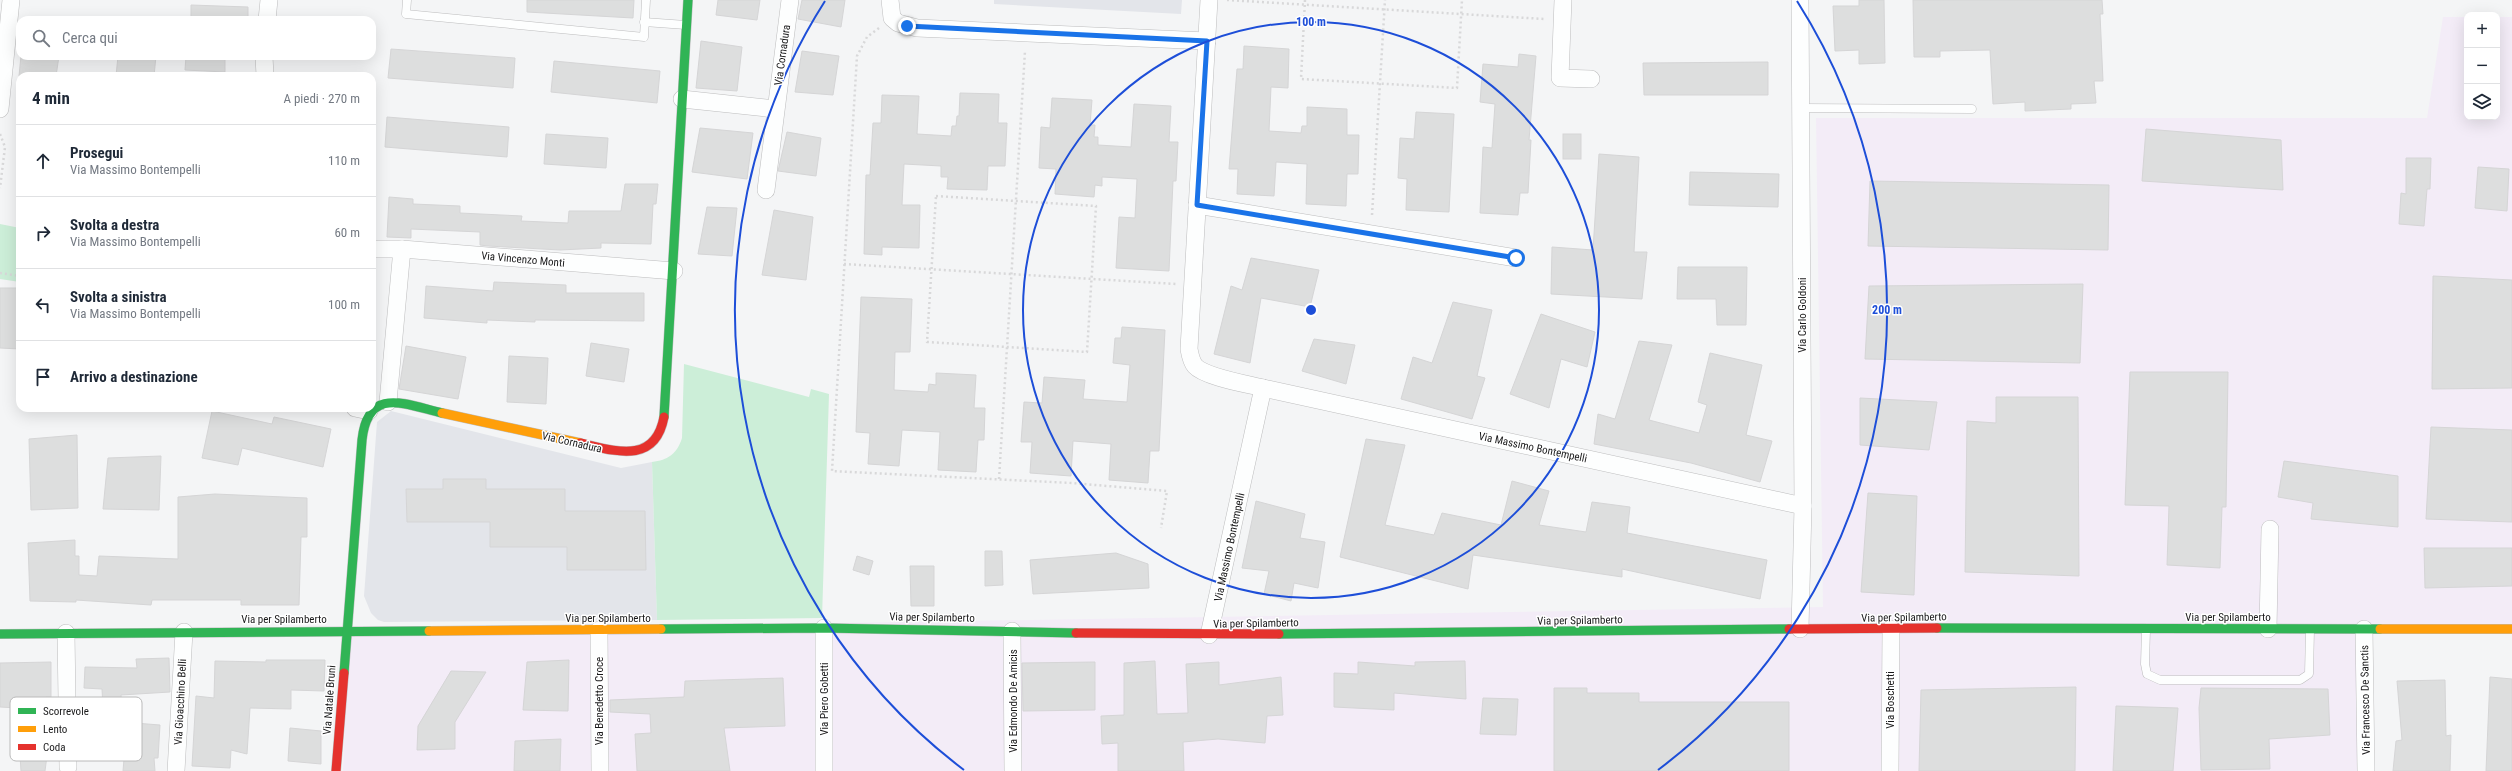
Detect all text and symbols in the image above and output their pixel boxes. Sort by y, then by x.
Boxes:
map controls [2464,12,2500,120]
button: + [2464,12,2500,48]
text: 100 m [1296,15,1326,29]
search box [16,16,376,60]
route end [898,17,916,35]
street label: Via Cornadura [772,24,793,86]
icon: search [30,27,52,49]
text: Cerca qui [62,29,118,47]
button: − [2464,48,2500,84]
button: layers [2464,84,2500,120]
text: 4 min [32,88,70,108]
text: A piedi · 270 m [283,91,360,106]
text: Prosegui [70,144,123,162]
icon: ahead [32,150,54,172]
text: 110 m [328,153,360,168]
text: Via Massimo Bontempelli [70,162,201,177]
text: Svolta a destra [70,216,159,234]
icon: right [32,222,54,244]
text: 60 m [334,225,360,240]
text: Via Massimo Bontempelli [70,234,201,249]
street label: Via Vincenzo Monti [481,249,565,270]
route start [1507,249,1525,267]
street label: Via Carlo Goldoni [1796,277,1809,353]
text: Svolta a sinistra [70,288,167,306]
icon: left [32,294,54,316]
text: 100 m [328,297,360,312]
centre of rings [1304,303,1318,317]
text: 200 m [1872,303,1902,317]
text: Via Massimo Bontempelli [70,306,201,321]
icon: arrive [32,366,54,388]
text: Arrivo a destinazione [70,368,198,386]
street label: Via Cornadura [541,429,603,456]
street label: Via Massimo Bontempelli [1477,430,1588,465]
street label: Via Massimo Bontempelli [1212,492,1247,603]
street label: Via per Spilamberto [889,610,975,625]
street label: Via per Spilamberto [1861,610,1947,625]
street label: Via per Spilamberto [2185,611,2271,624]
street label: Via per Spilamberto [565,612,651,625]
street label: Via per Spilamberto [241,613,327,626]
street label: Via per Spilamberto [1537,613,1623,628]
street label: Via per Spilamberto [1213,616,1299,631]
street label: Via Francesco De Sanctis [2358,645,2373,755]
street label: Via Edmondo De Amicis [1007,649,1020,753]
street label: Via Benedetto Croce [593,657,606,745]
street label: Via Gioacchino Belli [172,659,189,746]
street label: Via Piero Gobetti [818,662,831,736]
street label: Via Natale Bruni [321,665,338,735]
street label: Via Boschetti [1884,671,1897,729]
legend [10,697,142,761]
text: Scorrevole [43,705,89,718]
text: Lento [43,723,68,736]
text: Coda [43,741,65,754]

